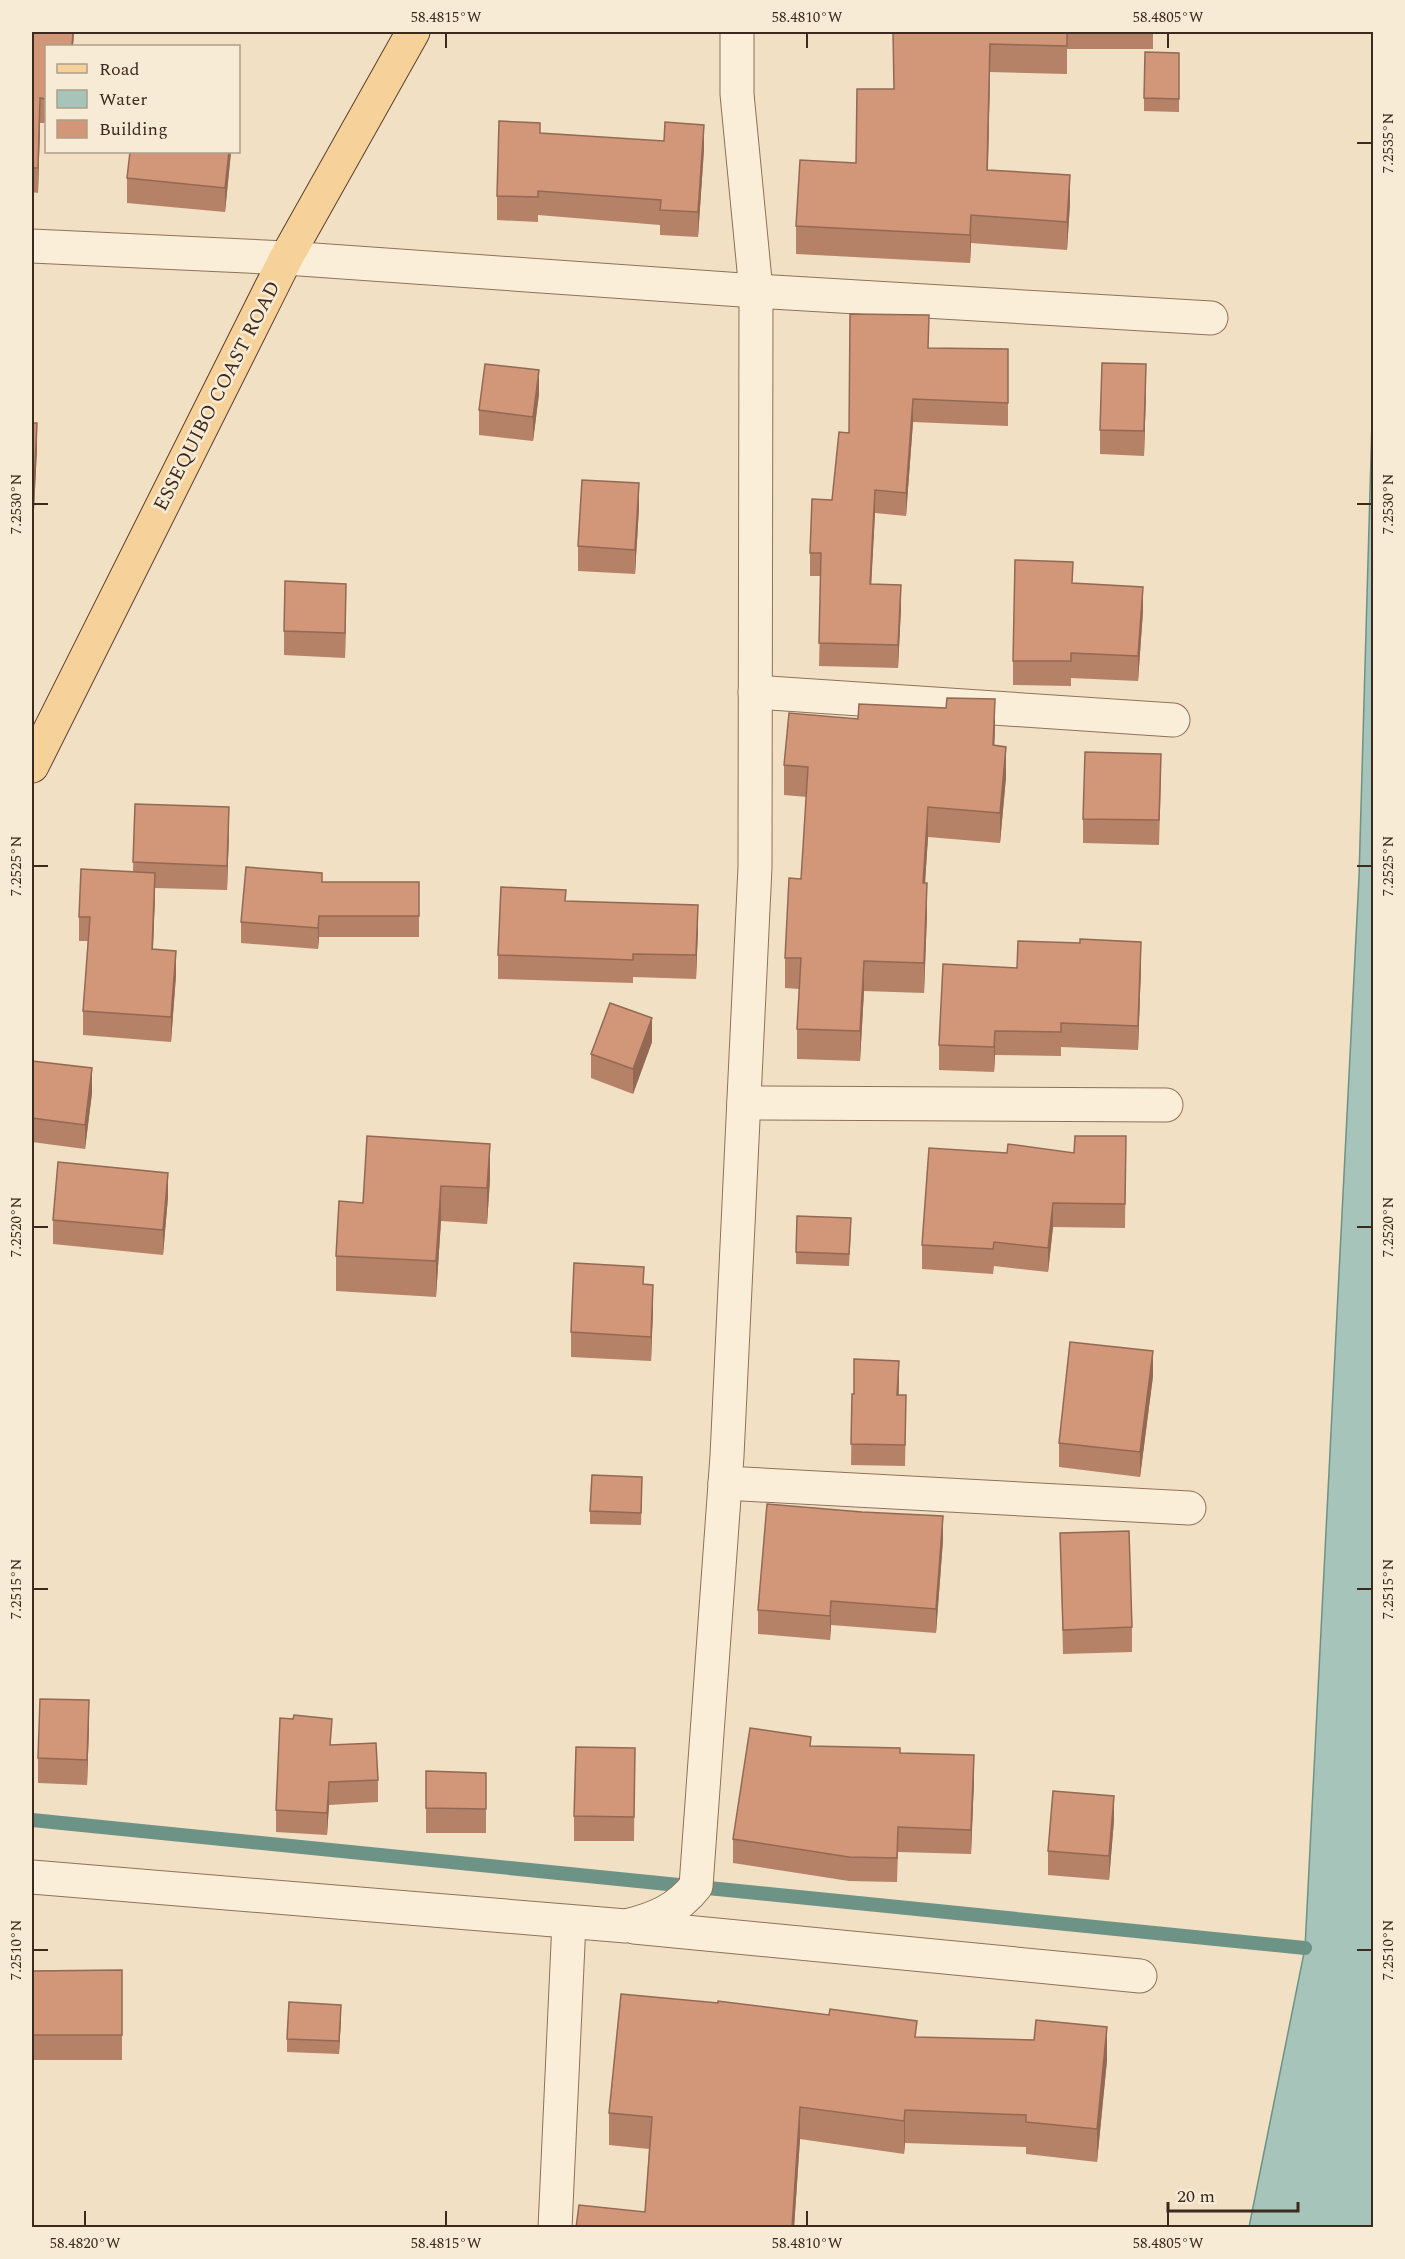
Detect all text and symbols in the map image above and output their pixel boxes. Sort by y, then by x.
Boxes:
text: 58.4815°W [411,6,482,29]
text: 58.4810°W [772,6,843,29]
text: 58.4805°W [1133,6,1204,29]
legend [45,45,240,153]
text: Road [99,56,140,83]
text: Water [99,86,147,113]
text: 7.2535°N [1377,113,1400,173]
text: Building [99,116,168,143]
street label: ESSEQUIBO COAST ROAD [146,276,288,516]
text: 7.2530°N [5,474,28,534]
text: 7.2530°N [1377,474,1400,534]
text: 7.2525°N [5,836,28,896]
text: 7.2525°N [1377,836,1400,896]
text: 7.2520°N [5,1197,28,1257]
text: 7.2520°N [1377,1197,1400,1257]
text: 7.2515°N [5,1559,28,1619]
text: 7.2515°N [1377,1559,1400,1619]
text: 7.2510°N [5,1920,28,1980]
text: 7.2510°N [1377,1920,1400,1980]
scale bar [1168,2175,1298,2213]
text: 20 m [1177,2183,1215,2210]
text: 58.4820°W [50,2232,121,2255]
text: 58.4815°W [411,2232,482,2255]
text: 58.4810°W [772,2232,843,2255]
text: 58.4805°W [1133,2232,1204,2255]

